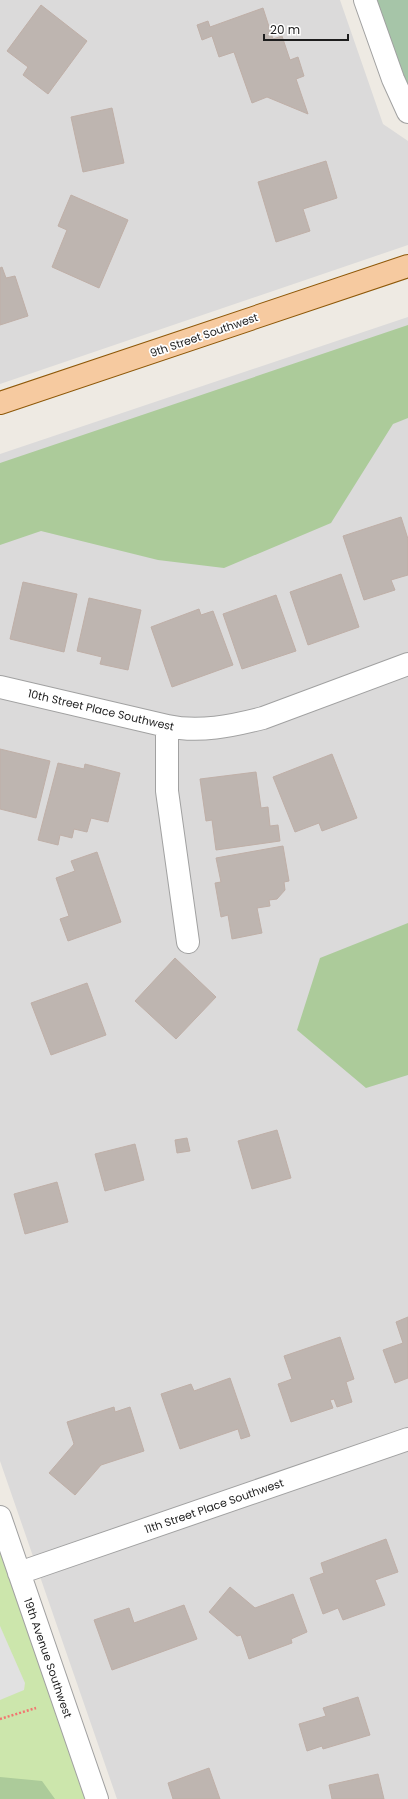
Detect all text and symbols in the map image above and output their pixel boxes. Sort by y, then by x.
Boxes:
scale bar [264,16,348,42]
text: 20 m [270,21,300,38]
street label: 9th Street Southwest [148,309,260,361]
street label: 10th Street Place Southwest [26,685,176,735]
street label: 11th Street Place Southwest [142,1475,286,1537]
street label: 19th Avenue Southwest [20,1596,76,1720]

